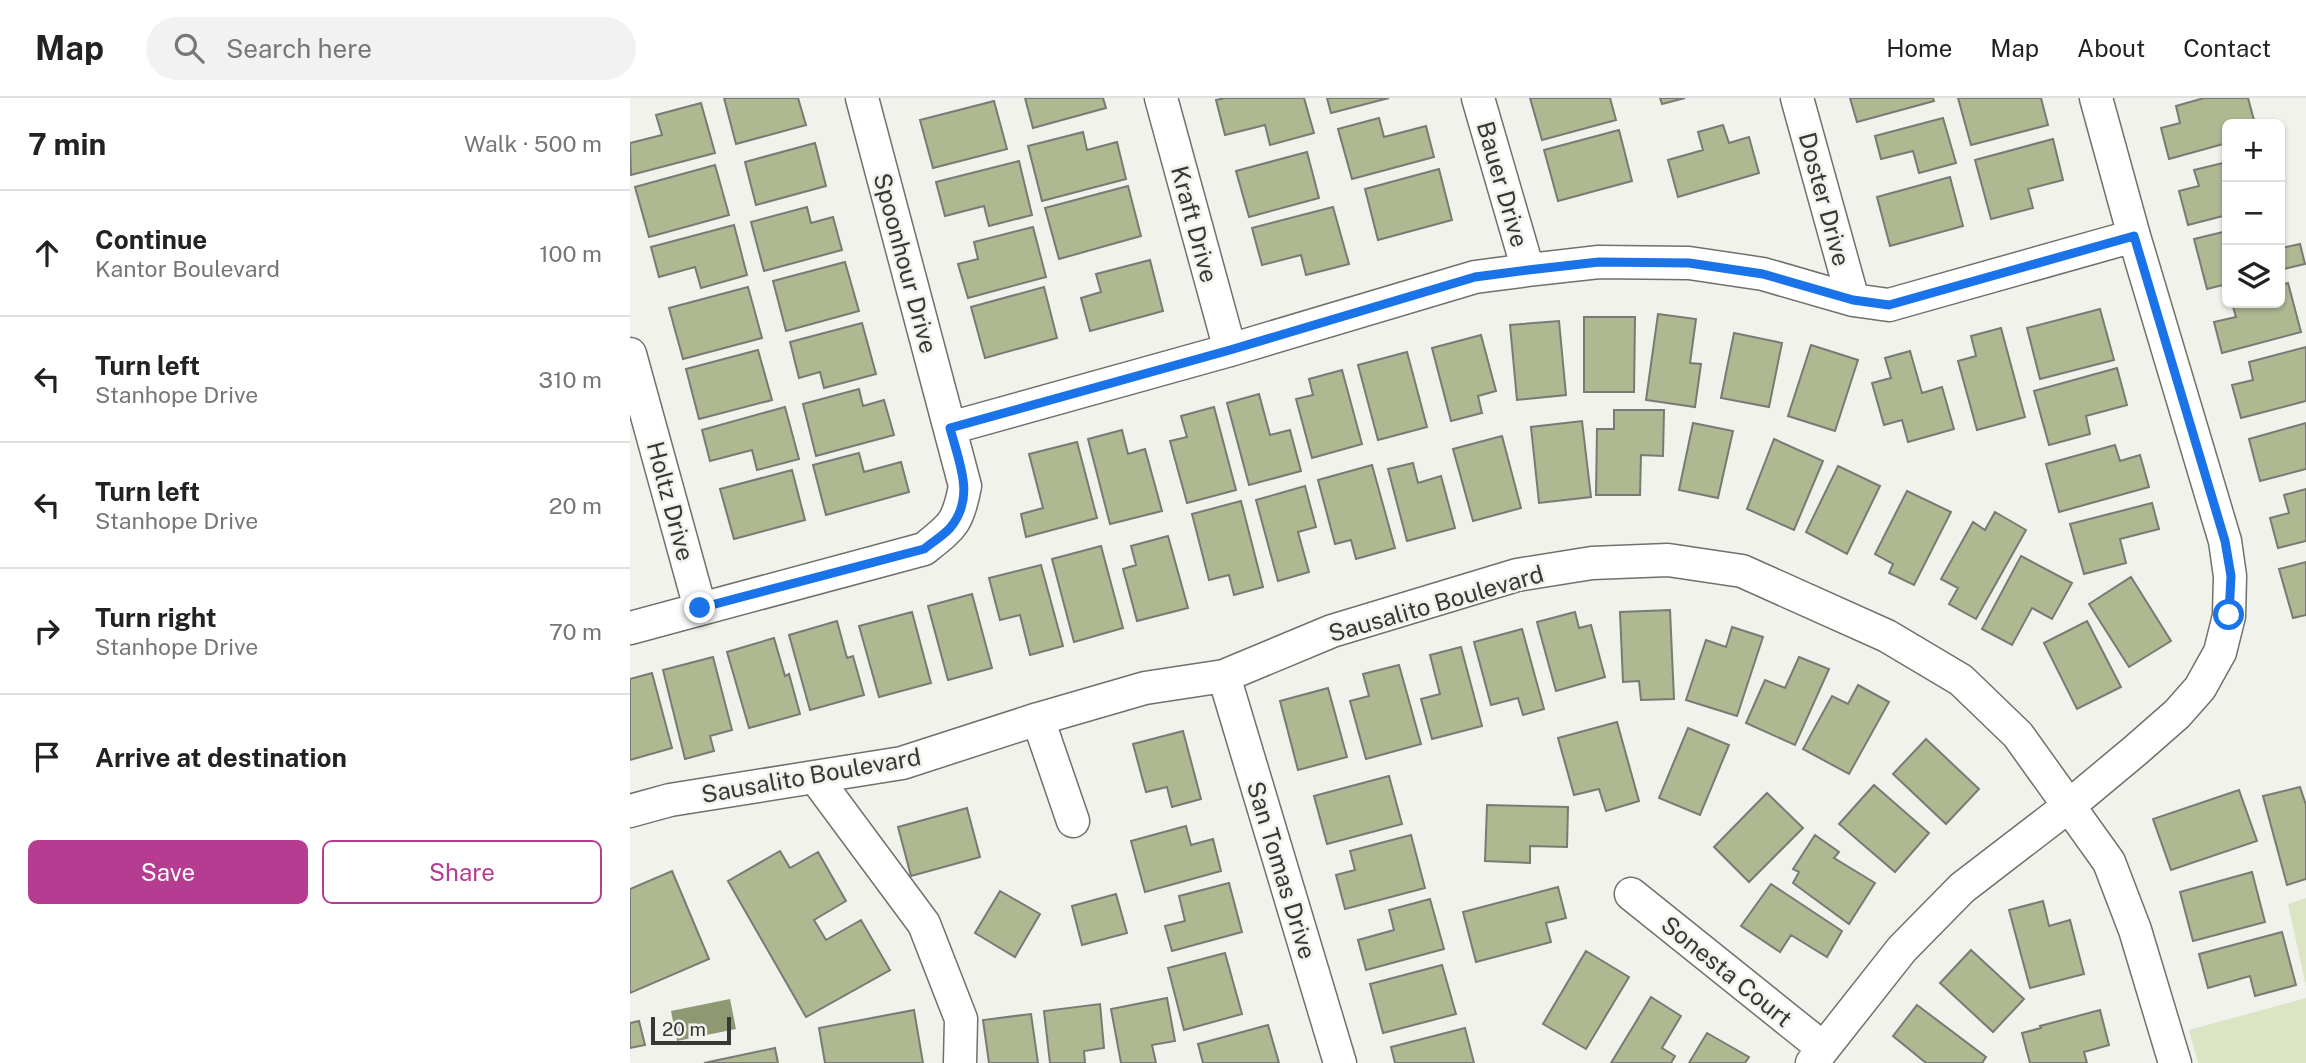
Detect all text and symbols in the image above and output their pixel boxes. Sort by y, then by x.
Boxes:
search box [146,17,636,80]
text: Map [35,29,104,67]
icon: search [170,29,208,67]
text: Search here [226,33,372,64]
text: Home [1886,34,1952,62]
text: Map [1990,34,2039,62]
text: About [2077,34,2145,62]
text: Contact [2183,34,2271,62]
street label: Bauer Drive [1472,118,1534,250]
map controls [2222,119,2285,308]
button: + [2222,119,2285,182]
text: 7 min [28,126,106,162]
street label: Doster Drive [1794,129,1856,269]
text: Walk · 500 m [464,130,602,157]
street label: Kraft Drive [1166,163,1224,285]
street label: Spoonhour Drive [868,170,944,356]
button: − [2222,182,2285,245]
text: Continue [95,224,207,255]
icon: ahead [28,234,66,272]
text: 100 m [539,240,602,267]
button: layers [2222,245,2285,308]
text: Kantor Boulevard [95,255,280,282]
text: Turn left [95,350,200,381]
icon: left [28,360,66,398]
text: 310 m [539,366,602,393]
text: Stanhope Drive [95,381,258,408]
street label: Holtz Drive [642,438,700,564]
text: Turn left [95,476,200,507]
icon: left [28,486,66,524]
text: 20 m [549,492,602,519]
text: Stanhope Drive [95,507,258,534]
street label: Sausalito Boulevard [1325,559,1547,647]
route end [684,592,715,623]
route start [2213,599,2244,630]
text: Turn right [95,602,217,633]
icon: right [28,612,66,650]
text: 70 m [549,618,602,645]
text: Stanhope Drive [95,633,258,660]
icon: arrive [28,738,66,776]
text: Arrive at destination [95,742,347,773]
street label: Sausalito Boulevard [699,742,923,808]
street label: San Tomas Drive [1242,778,1322,962]
button: Save [28,840,308,904]
button: Share [322,840,602,904]
street label: Sonesta Court [1656,910,1798,1032]
scale bar [651,1014,732,1046]
text: 20 m [662,1018,706,1040]

